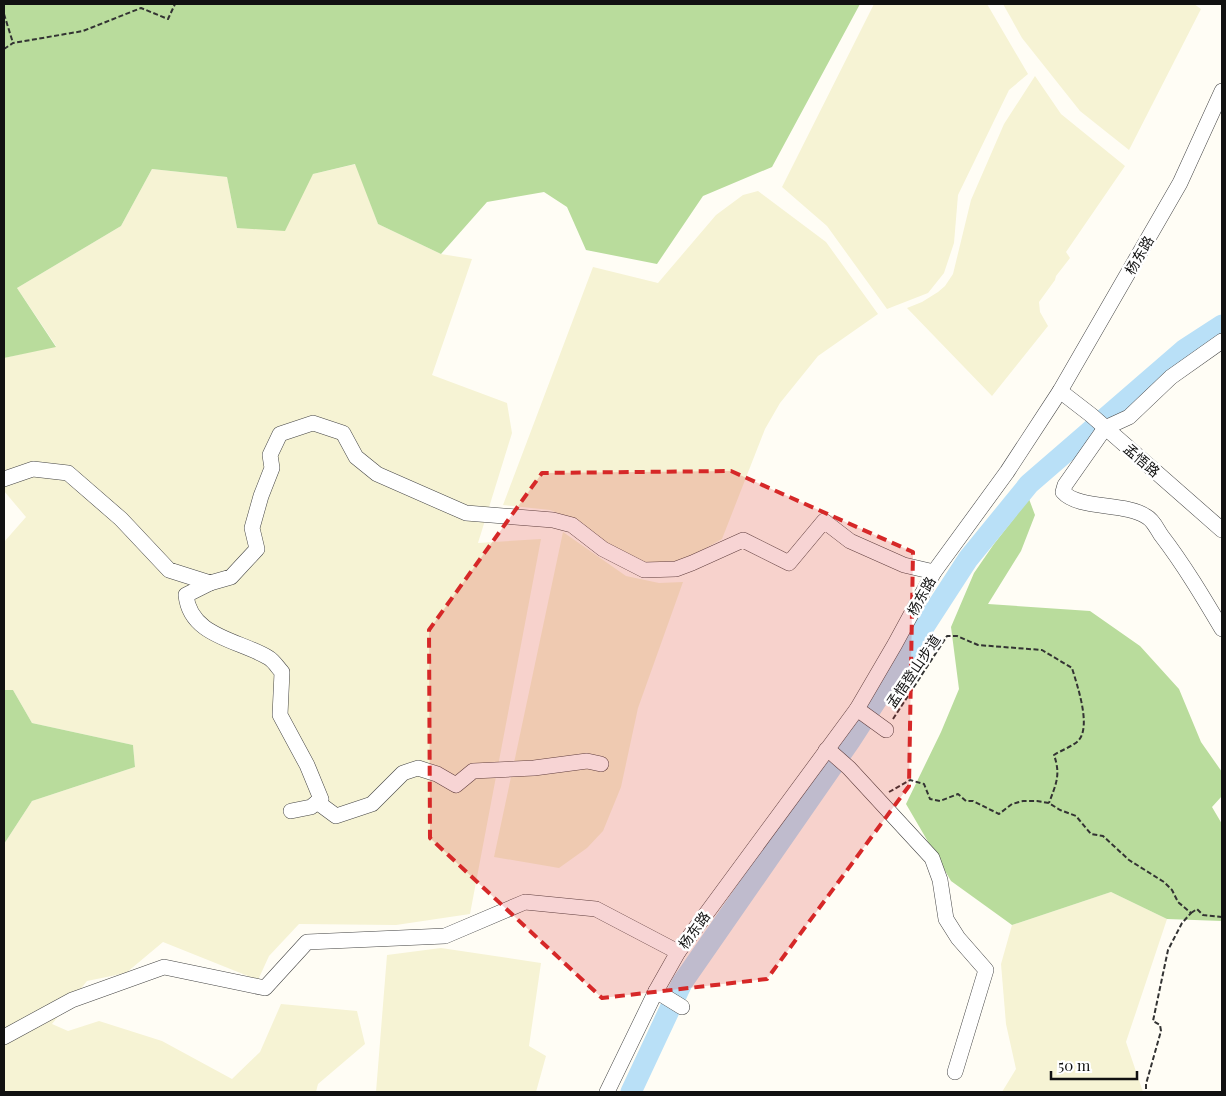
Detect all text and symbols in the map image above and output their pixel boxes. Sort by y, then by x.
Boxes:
street label: 杨东路 [1120,232,1158,278]
street label: 孟悟路 [1120,439,1164,481]
street label: 杨东路 [903,573,939,619]
street label: 孟悟登山步道 [882,631,944,711]
street label: 杨东路 [674,907,714,953]
scale bar [1051,1048,1137,1080]
text: 50 m [1058,1055,1091,1075]

